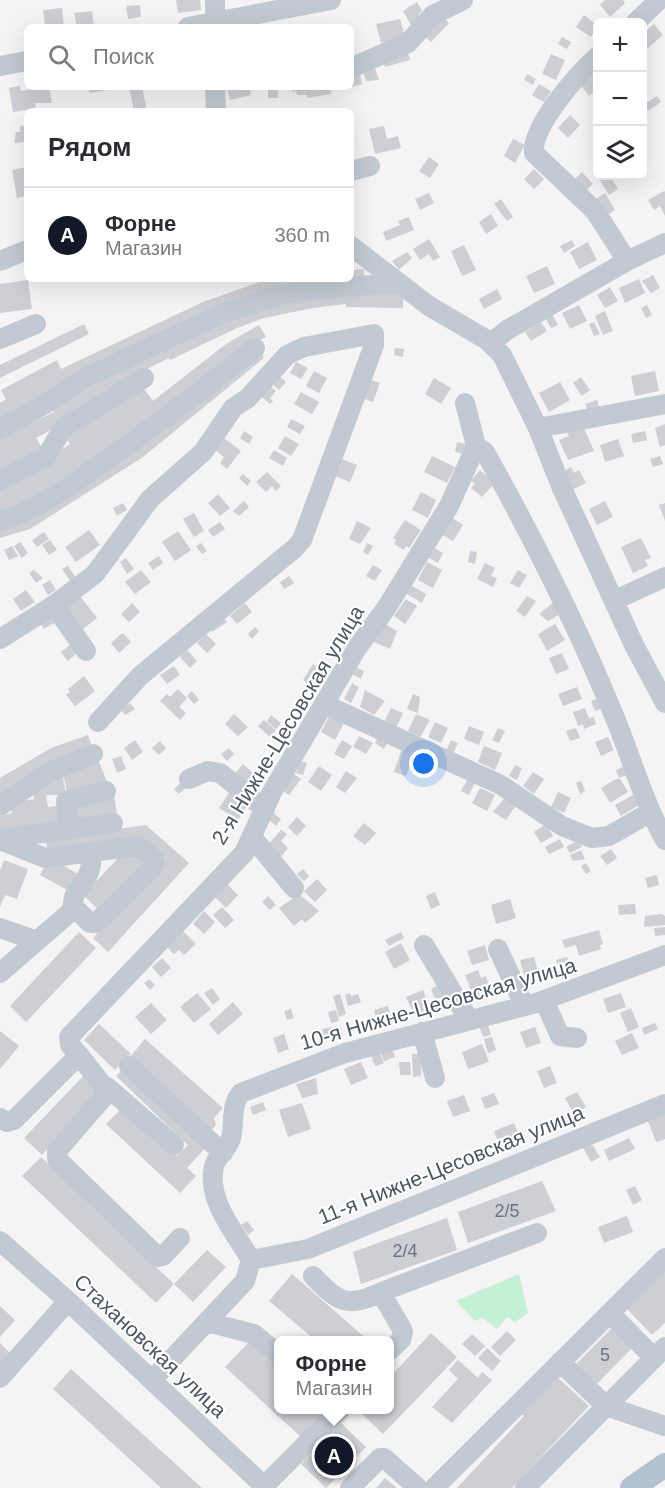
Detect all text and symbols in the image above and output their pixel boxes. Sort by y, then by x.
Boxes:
map controls [593,18,647,180]
button: + [593,18,647,72]
search box [24,24,354,90]
icon: search [45,41,78,74]
text: Поиск [93,44,154,69]
button: − [593,72,647,126]
button: layers [593,126,647,180]
text: Рядом [48,132,131,162]
text: Форне [105,211,176,236]
text: A [60,224,75,246]
text: 360 m [274,224,330,246]
text: Магазин [105,237,182,259]
street label: 2-я Нижне-Цесовская улица [207,601,368,848]
your location [409,749,438,778]
street label: 10-я Нижне-Цесовская улица [297,953,579,1054]
street label: 11-я Нижне-Цесовская улица [315,1100,587,1228]
house number: 2/5 [494,1201,520,1221]
house number: 2/4 [392,1241,418,1261]
street label: Стахановская улица [70,1269,231,1422]
popup [274,1336,394,1414]
house number: 5 [600,1345,610,1365]
text: Форне [295,1351,367,1376]
text: Магазин [295,1377,373,1399]
pin: A [314,1434,354,1478]

